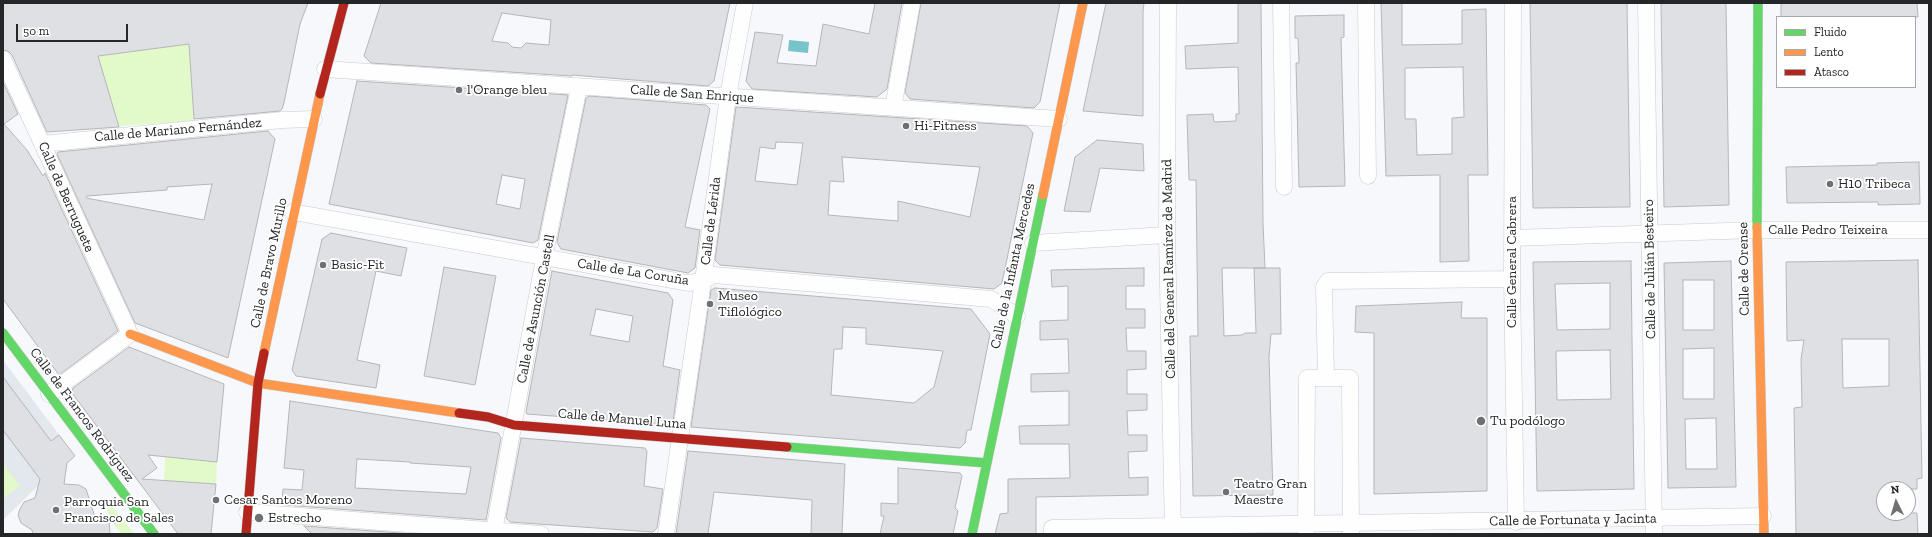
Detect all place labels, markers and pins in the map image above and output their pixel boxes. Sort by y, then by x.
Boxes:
place label: l'Orange bleu [467,82,547,98]
marker: l'Orange bleu [454,85,464,95]
place label: Hi-Fitness [914,118,977,134]
marker: Hi-Fitness [901,121,911,131]
place label: H10 Tribeca [1838,176,1911,192]
marker: H10 Tribeca [1825,179,1835,189]
place label: Basic-Fit [331,257,384,273]
marker: Basic-Fit [318,260,328,270]
place label: Museo Tiflológico [718,288,782,320]
marker: Museo Tiflológico [705,299,715,309]
place label: Tu podólogo [1490,413,1565,429]
marker: Tu podólogo [1475,415,1487,427]
place label: Teatro Gran Maestre [1234,476,1307,508]
marker: Teatro Gran Maestre [1221,487,1231,497]
place label: Cesar Santos Moreno [224,492,352,508]
place label: Parroquia San Francisco de Sales [64,494,174,526]
marker: Cesar Santos Moreno [211,495,221,505]
marker: Parroquia San Francisco de Sales [51,505,61,515]
place label: Estrecho [268,510,322,526]
marker: Estrecho [253,512,265,524]

